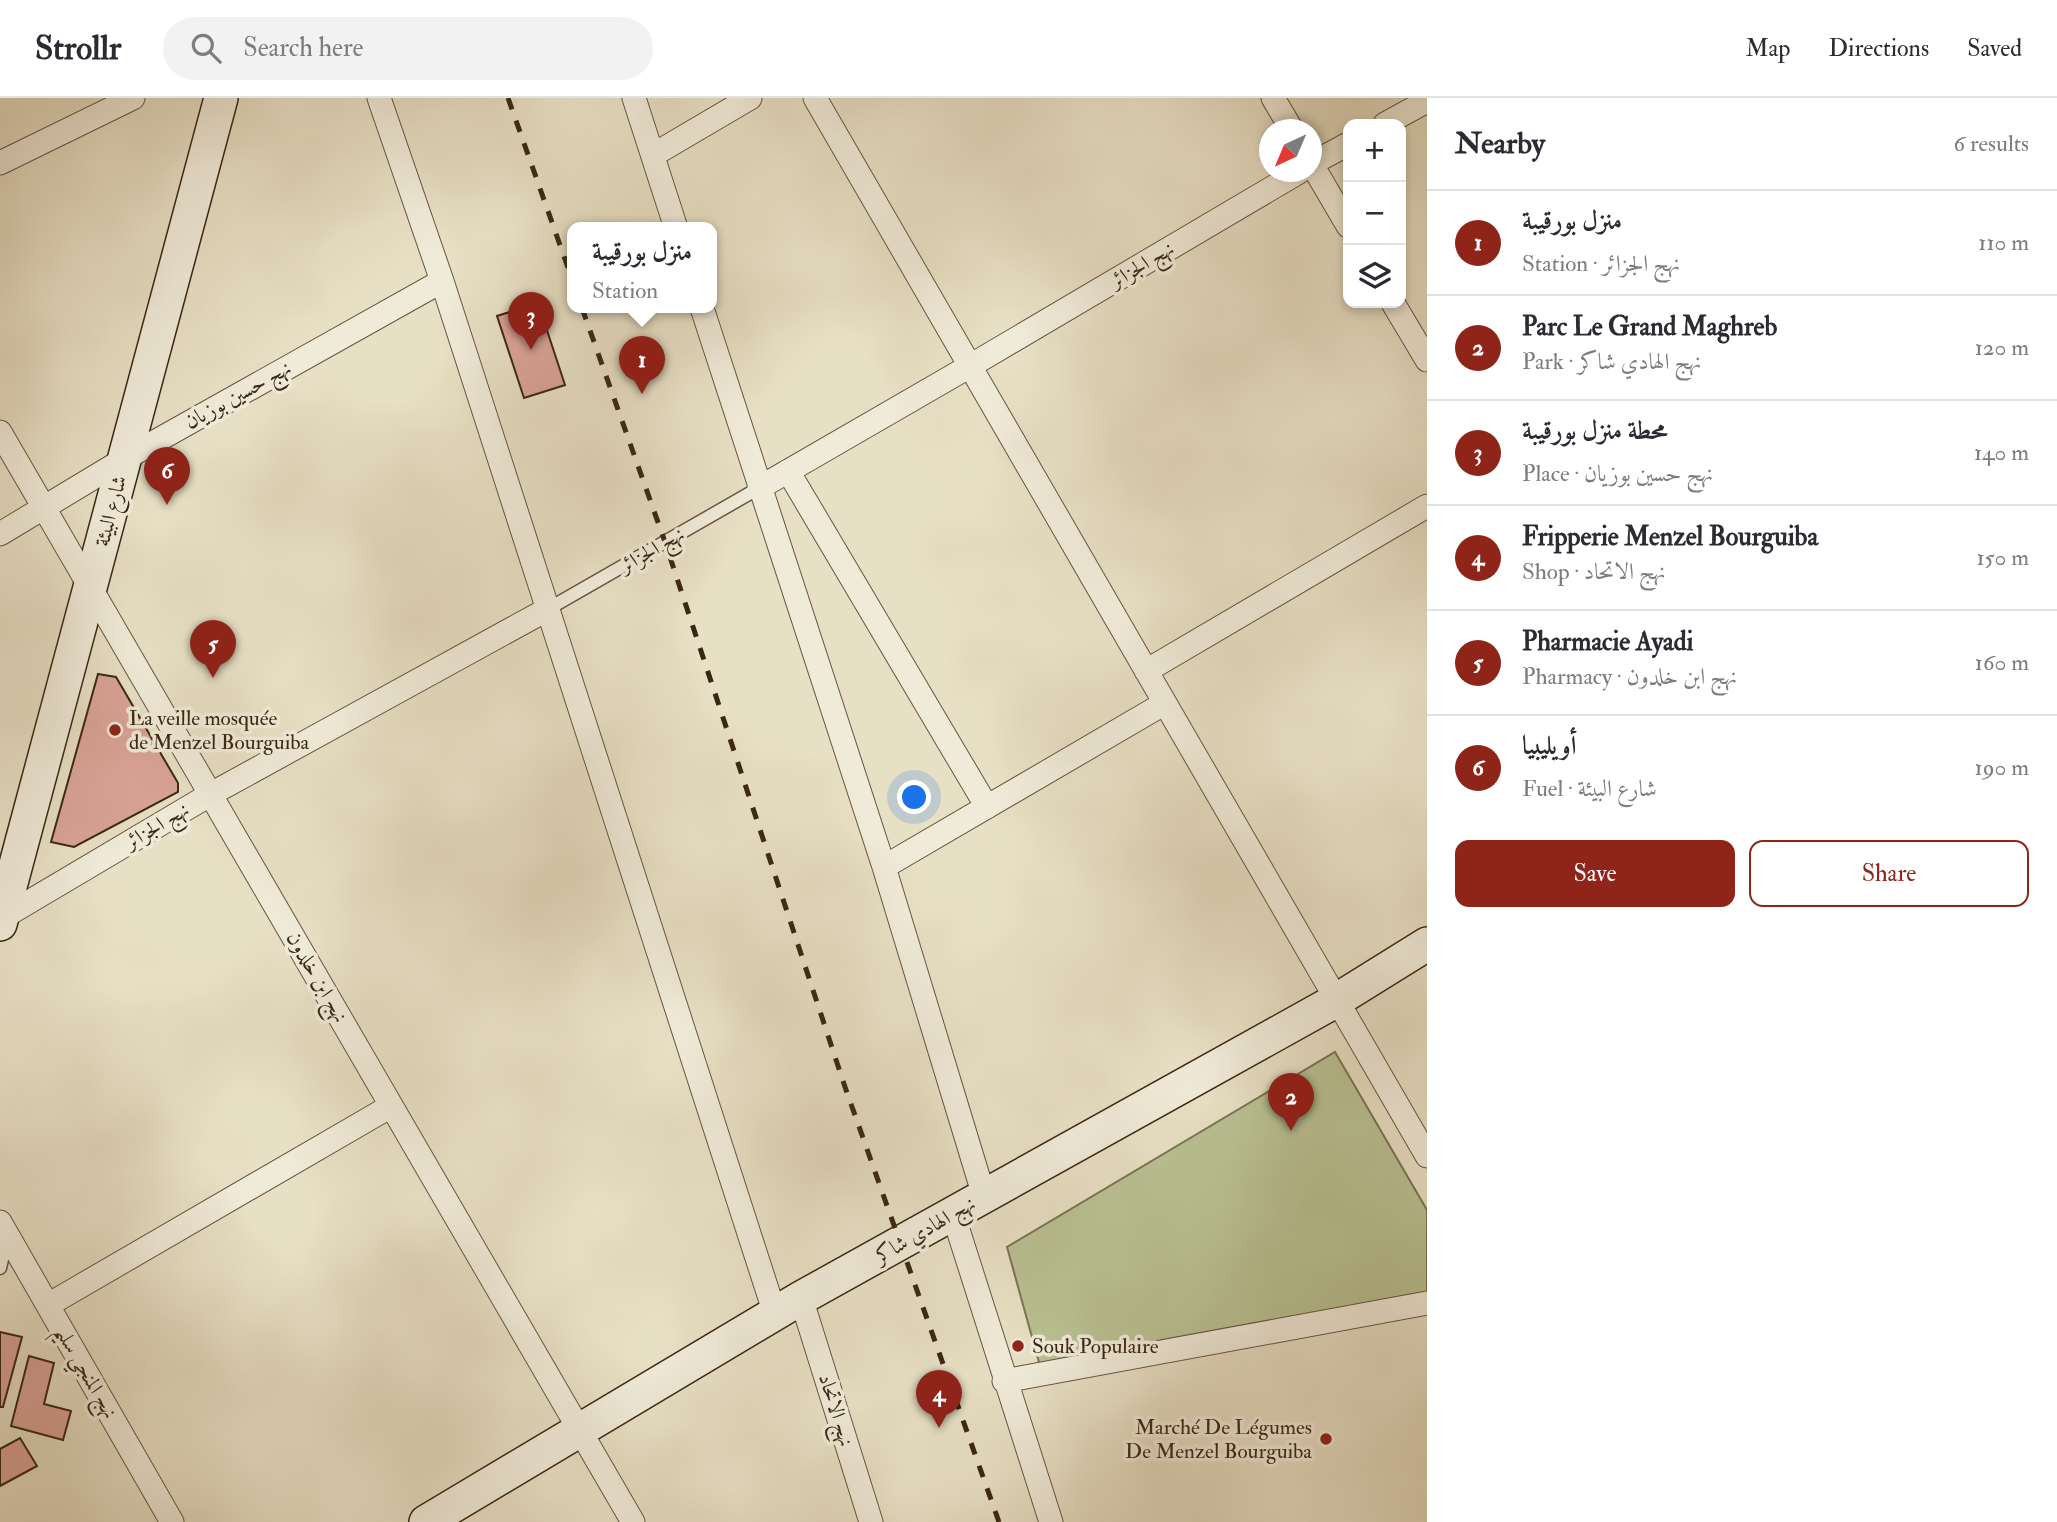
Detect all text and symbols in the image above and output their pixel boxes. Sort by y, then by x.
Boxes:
search box [163,17,653,80]
text: Strollr [35,28,121,69]
icon: search [187,29,225,67]
text: Search here [243,32,363,64]
text: Map [1745,33,1790,64]
text: Directions [1828,33,1929,64]
text: Saved [1967,33,2022,64]
north arrow [1259,119,1322,182]
map controls [1343,119,1406,308]
button: + [1343,119,1406,182]
text: Nearby [1455,125,1545,162]
text: 6 results [1954,129,2029,158]
button: − [1343,182,1406,245]
text: منزل بورقيبة [1522,205,1622,237]
popup [567,222,717,313]
text: 1 [1474,228,1482,257]
text: 110 m [1978,228,2029,257]
street label: نهج الجزائر [1103,235,1182,300]
text: منزل بورقيبة [592,236,692,268]
button: layers [1343,245,1406,308]
text: Station · نهج الجزائر [1522,249,1680,278]
text: Station [592,276,658,305]
pin: 3 [508,292,554,350]
text: Parc Le Grand Maghreb [1522,311,1777,343]
text: 2 [1472,333,1484,362]
text: 120 m [1975,333,2029,362]
pin: 1 [619,336,665,394]
text: Park · نهج الهادي شاكر [1522,347,1701,376]
street label: نهج حسين بوزيان [180,355,299,440]
text: محطة منزل بورقيبة [1522,415,1667,447]
text: 3 [1474,438,1482,467]
text: 140 m [1974,438,2029,467]
pin: 6 [144,447,190,505]
text: Place · نهج حسين بوزيان [1522,459,1713,488]
street label: شارع البيئة [89,473,137,551]
street label: نهج الجزائر [613,521,692,585]
text: Fripperie Menzel Bourguiba [1522,521,1818,553]
text: 4 [1472,543,1484,572]
text: 150 m [1976,543,2029,572]
text: Shop · نهج الاتحاد [1522,557,1666,586]
pin: 5 [190,620,236,678]
text: Pharmacie Ayadi [1522,626,1693,658]
text: 5 [1473,648,1483,677]
text: 160 m [1975,648,2029,677]
text: Pharmacy · نهج ابن خلدون [1522,662,1737,691]
place label: La veille mosquée de Menzel Bourguiba [129,705,310,756]
marker: La veille mosquée de Menzel Bourguiba [107,722,123,738]
text: أويليبيا [1522,730,1577,762]
text: 6 [1472,753,1484,782]
text: 190 m [1975,753,2029,782]
text: Fuel · شارع البيئة [1522,774,1657,803]
your location [897,780,931,814]
street label: نهج الجزائر [118,796,197,861]
button: Save [1455,840,1735,907]
button: Share [1749,840,2029,907]
street label: نهج ابن خلدون [276,927,354,1030]
pin: 2 [1268,1073,1314,1131]
street label: نهج الهادي شاكر [868,1190,983,1275]
street label: نهج المنجي سليم [42,1320,124,1427]
place label: Souk Populaire [1032,1333,1159,1360]
marker: Souk Populaire [1010,1338,1026,1354]
street label: نهج الاتحاد [807,1370,860,1451]
pin: 4 [916,1370,962,1428]
place label: Marché De Légumes De Menzel Bourguiba [1125,1414,1312,1465]
marker: Marché De Légumes De Menzel Bourguiba [1318,1431,1334,1447]

